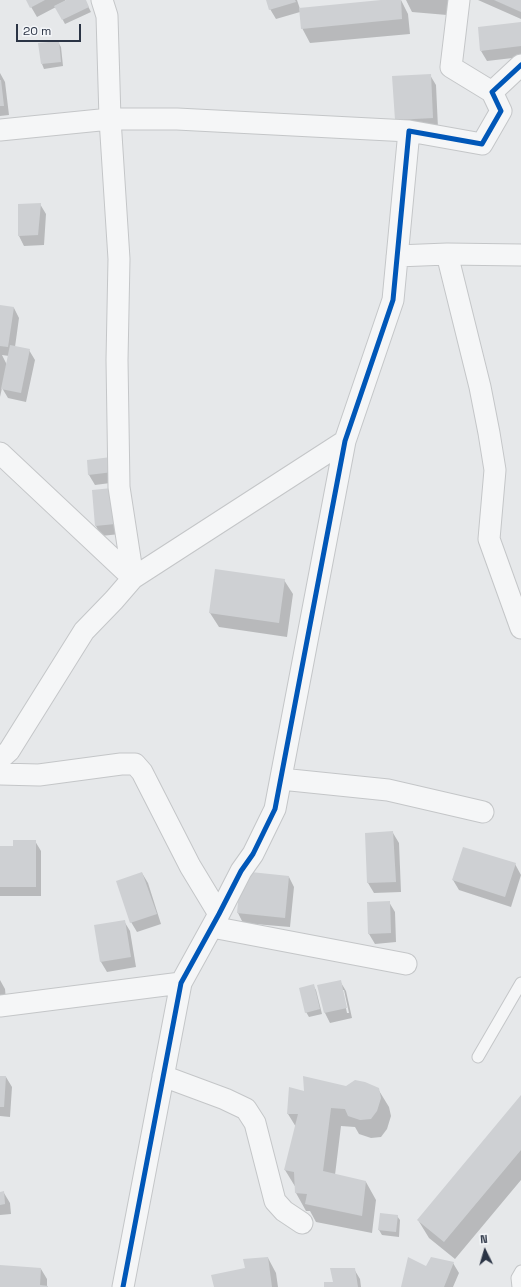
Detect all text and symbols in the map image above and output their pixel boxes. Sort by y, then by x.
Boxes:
scale bar [18,16,83,42]
text: 20 m [23,23,51,39]
north arrow [465,1231,505,1271]
text: N [480,1232,488,1246]

